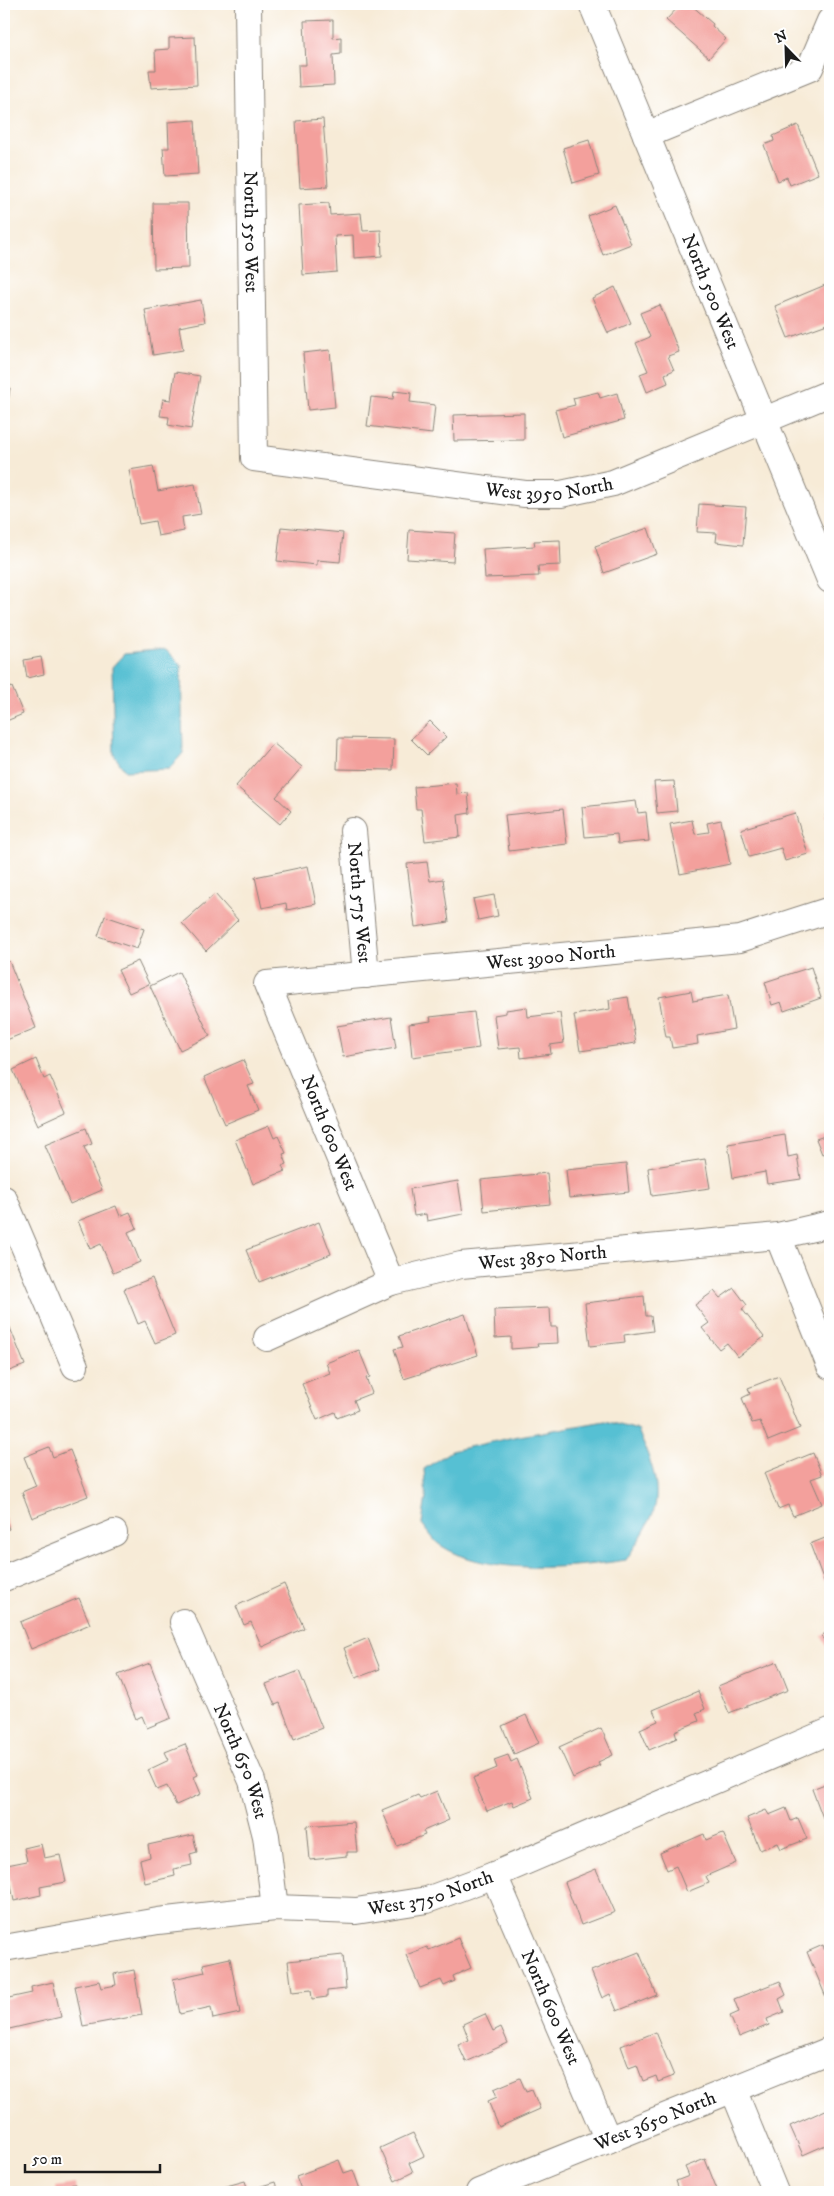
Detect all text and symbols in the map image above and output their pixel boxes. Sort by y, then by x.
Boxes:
north arrow [762,22,812,72]
text: N [773,26,791,47]
street label: North 550 West [239,171,263,293]
street label: North 500 West [677,230,745,352]
street label: West 3950 North [483,472,615,506]
street label: North 575 West [343,841,376,964]
street label: West 3900 North [484,939,617,975]
street label: North 600 West [295,1072,363,1194]
street label: West 3850 North [476,1240,608,1275]
street label: North 650 West [208,1700,273,1821]
street label: West 3750 North [365,1865,496,1921]
street label: North 600 West [516,1946,586,2068]
street label: West 3650 North [590,2086,719,2156]
scale bar [25,2141,160,2173]
text: 50 m [32,2150,62,2169]

